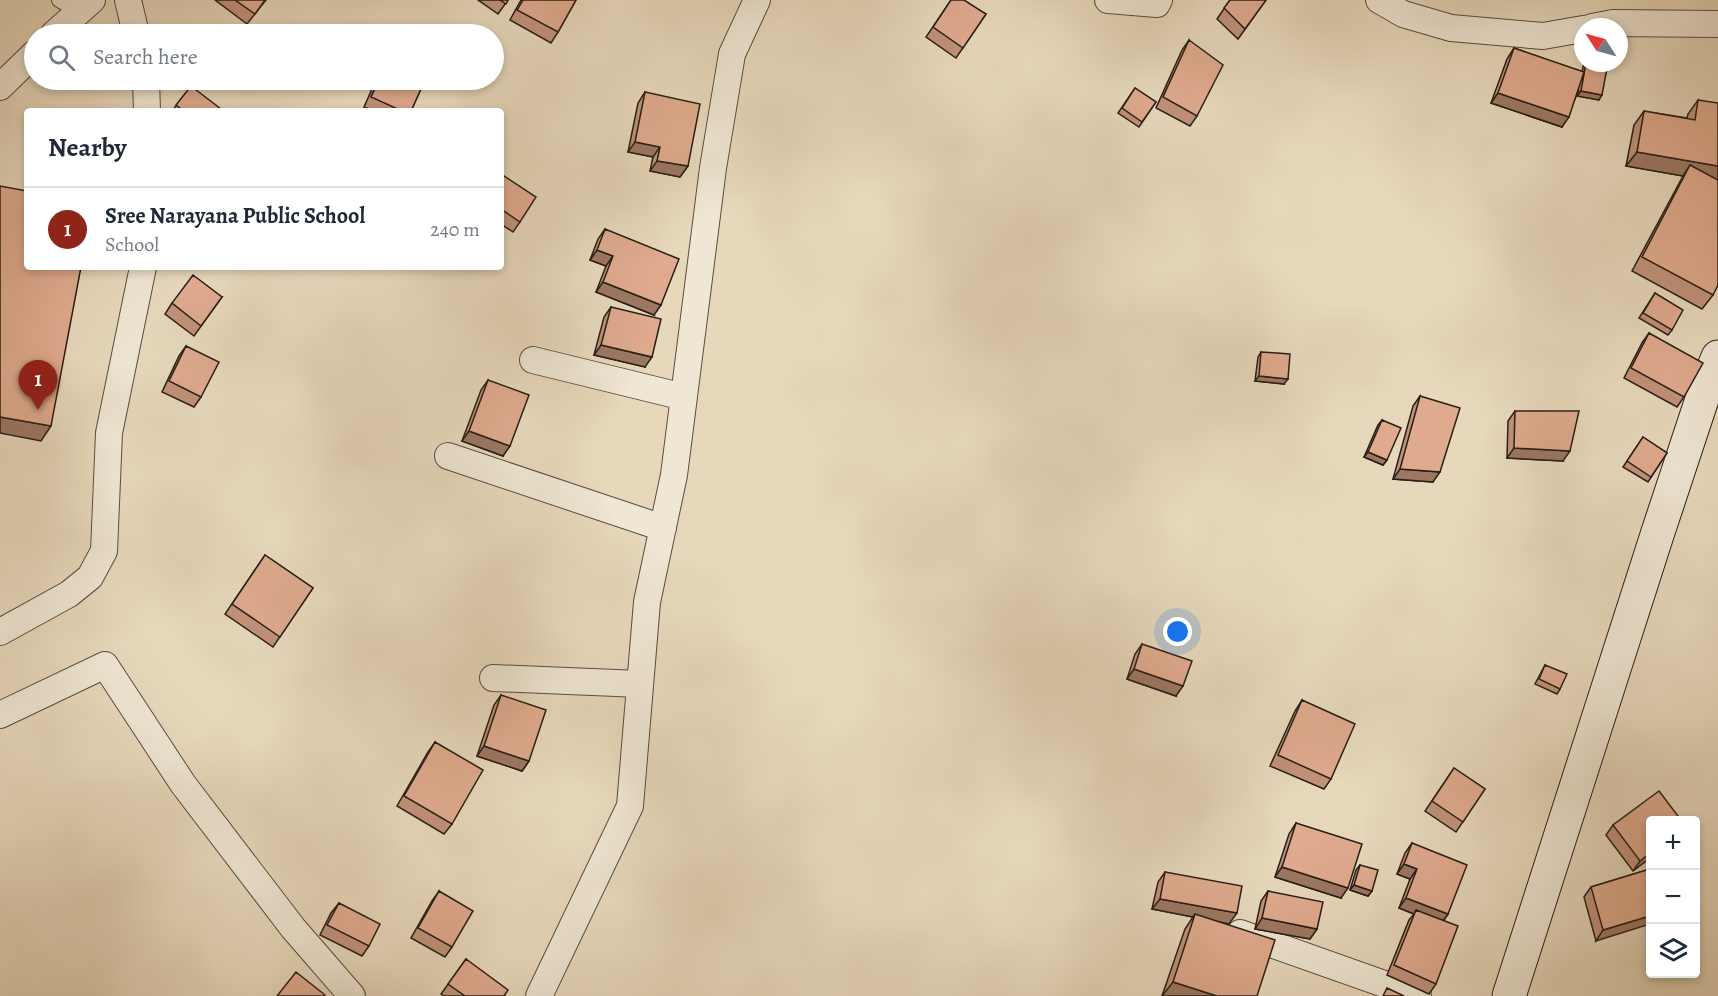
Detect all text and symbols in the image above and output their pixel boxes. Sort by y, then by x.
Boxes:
north arrow [1574,18,1628,72]
search box [24,24,504,90]
icon: search [45,41,78,74]
text: Search here [93,42,198,72]
text: Nearby [48,130,127,165]
text: Sree Narayana Public School [105,201,365,231]
text: 1 [64,216,71,243]
text: 240 m [430,216,480,243]
text: School [105,231,159,258]
pin: 1 [18,360,57,410]
your location [1163,617,1192,646]
map controls [1646,816,1700,978]
button: + [1646,816,1700,870]
button: − [1646,870,1700,924]
button: layers [1646,924,1700,978]

